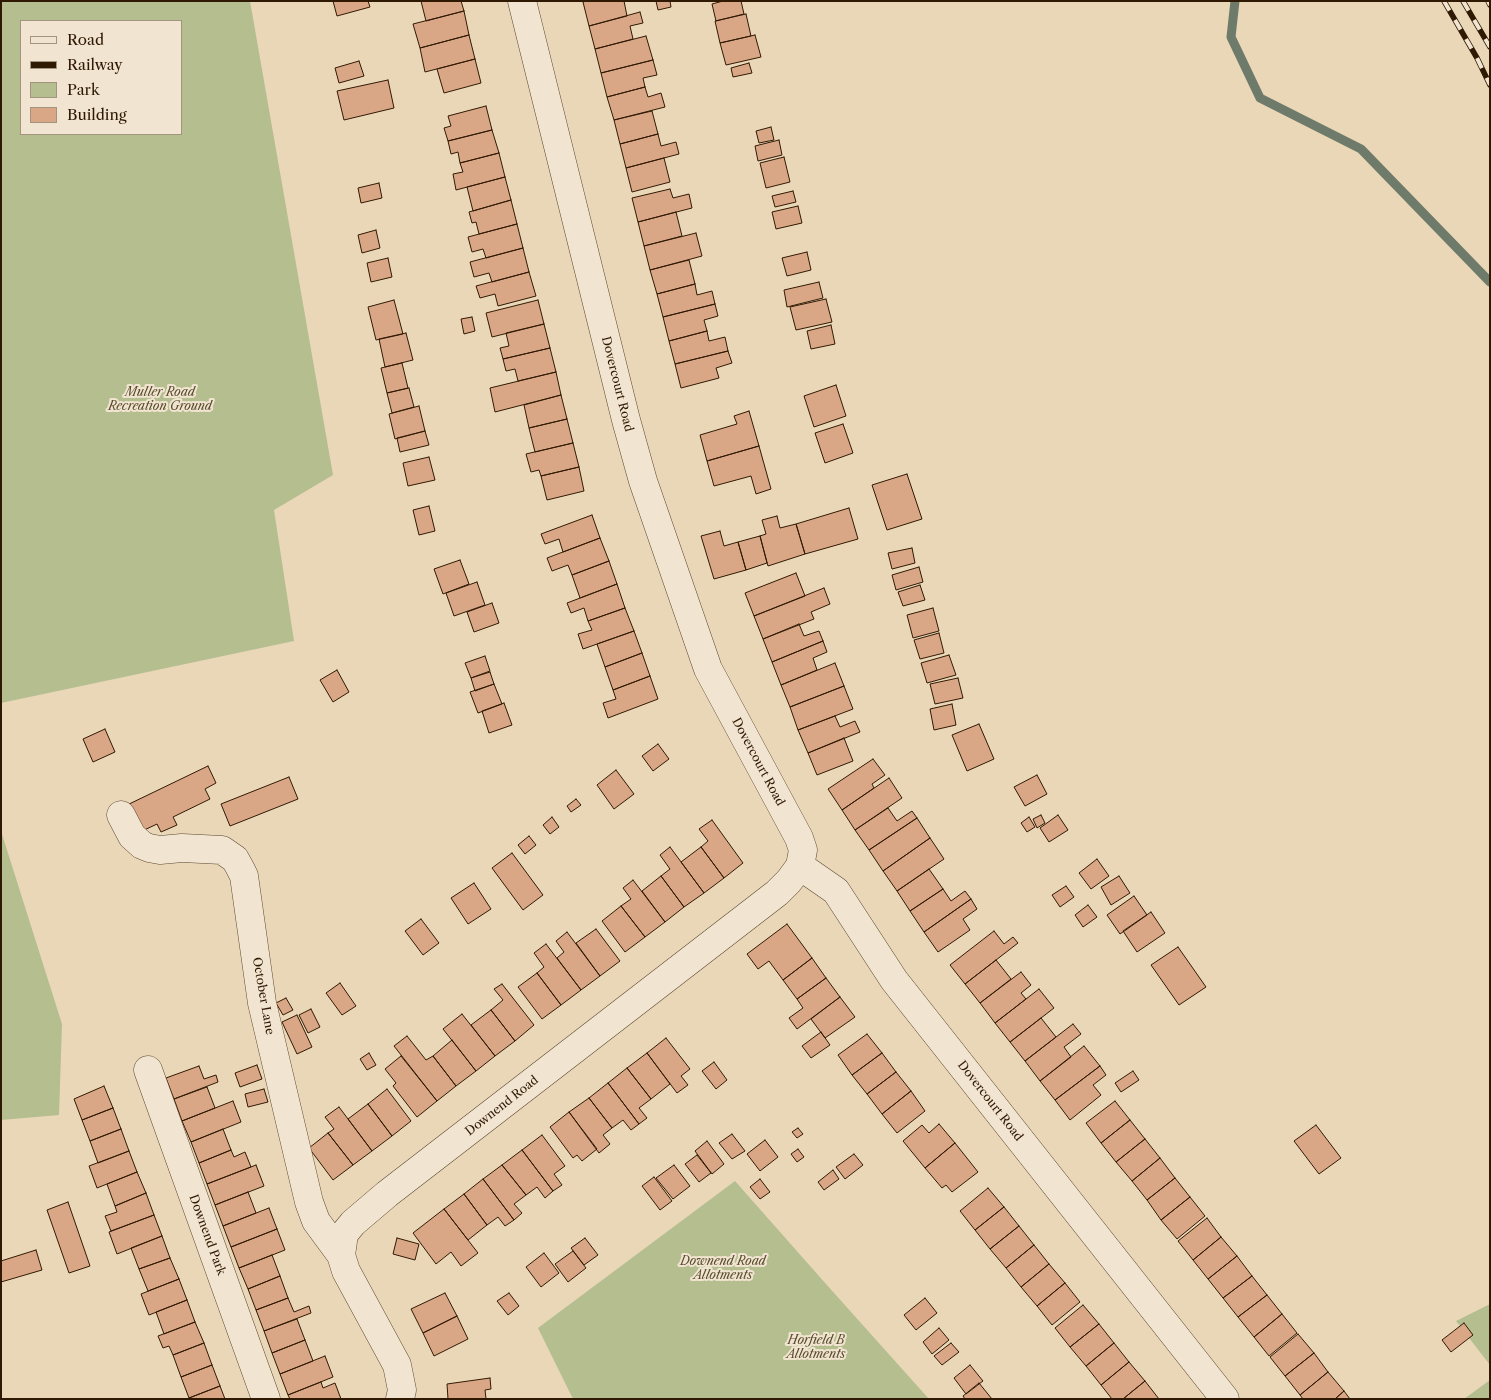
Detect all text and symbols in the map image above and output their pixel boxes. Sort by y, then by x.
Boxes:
legend [20,20,182,135]
text: Road [67,30,104,49]
text: Railway [67,55,123,74]
text: Park [67,80,100,99]
text: Building [67,105,127,124]
street label: Dovercourt Road [598,335,636,433]
park label: Muller Road Recreation Ground [108,386,212,414]
street label: Dovercourt Road [729,715,787,809]
street label: October Lane [249,956,277,1036]
street label: Dovercourt Road [954,1058,1026,1144]
street label: Downend Road [463,1073,541,1139]
street label: Downend Park [186,1193,228,1277]
park label: Downend Road Allotments [680,1255,766,1283]
park label: Horfield B Allotments [787,1334,845,1362]

